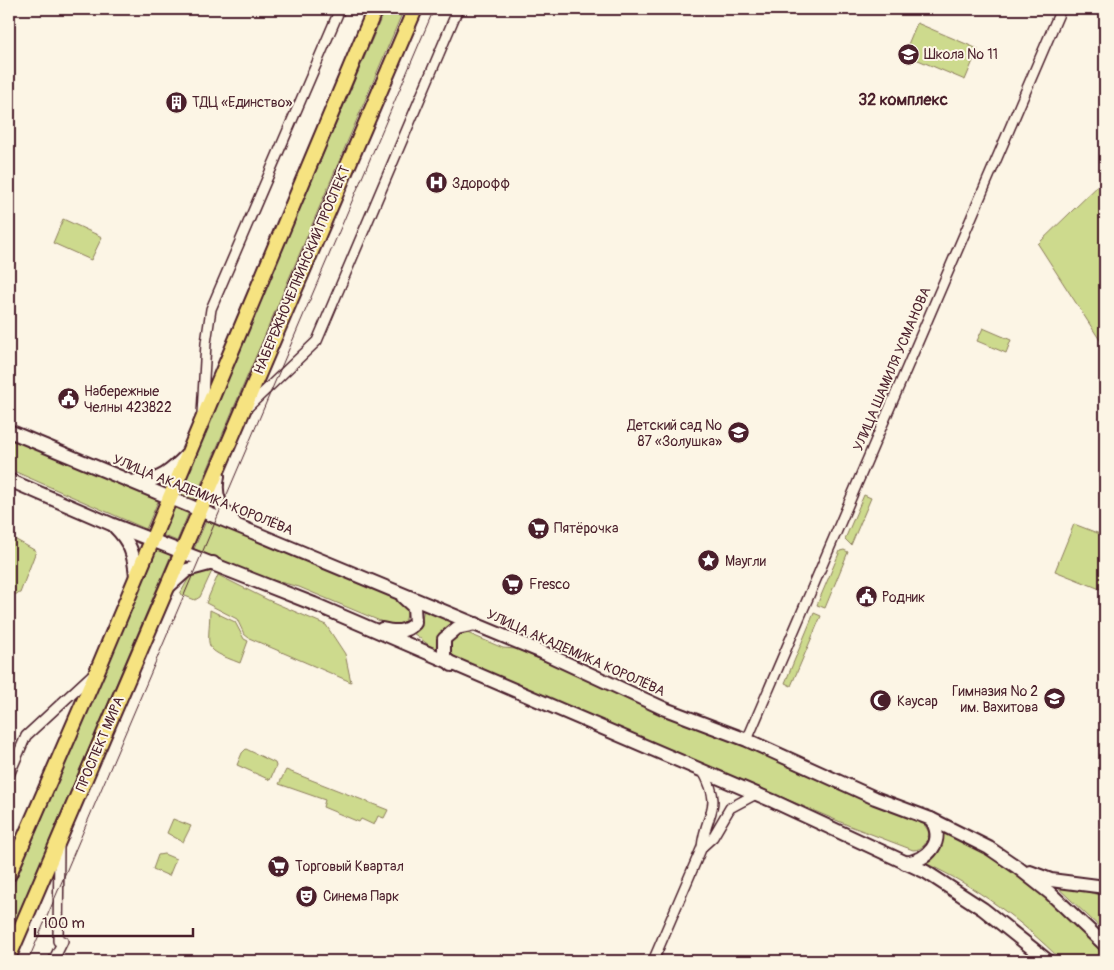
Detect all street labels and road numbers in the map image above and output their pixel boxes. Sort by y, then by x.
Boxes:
street label: НАБЕРЕЖНОЧЕЛНИНСКИЙ ПРОСПЕКТ [250,163,354,377]
street label: УЛИЦА ШАМИЛЯ УСМАНОВА [850,284,934,454]
street label: УЛИЦА АКАДЕМИКА КОРОЛЁВА [110,451,296,539]
street label: УЛИЦА АКАДЕМИКА КОРОЛЁВА [484,606,668,700]
street label: ПРОСПЕКТ МИРА [72,694,128,794]

